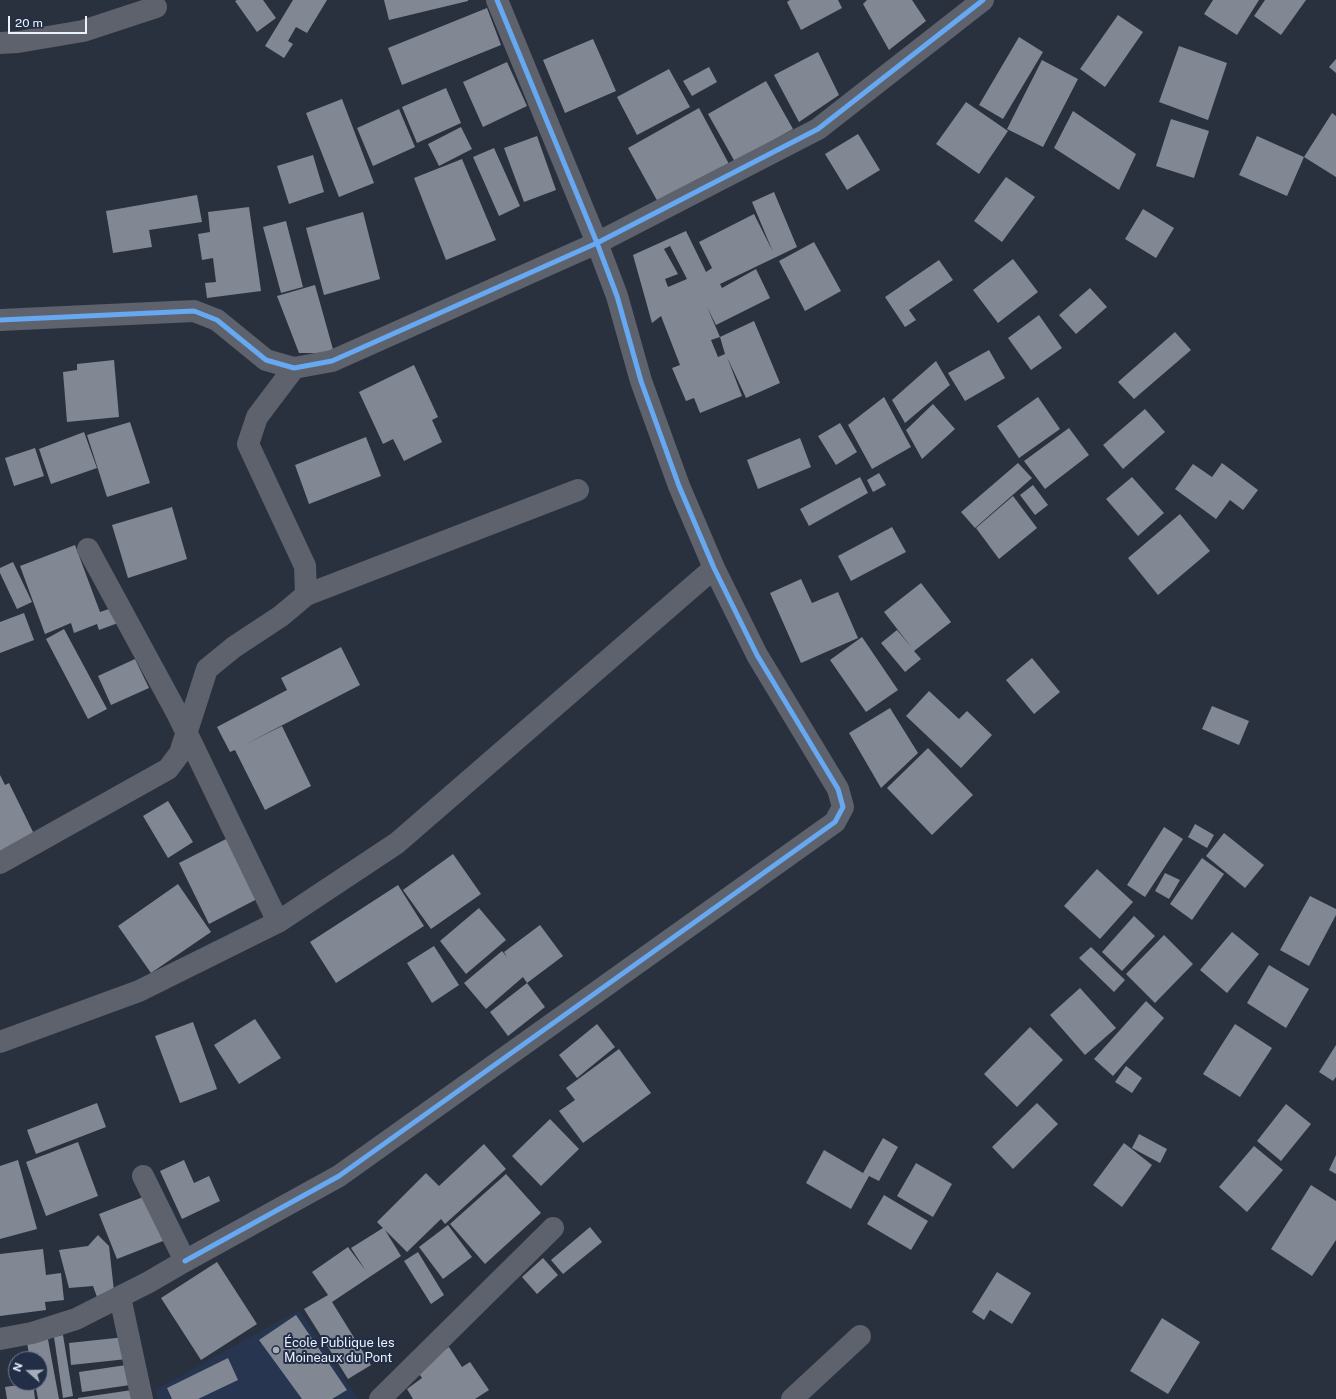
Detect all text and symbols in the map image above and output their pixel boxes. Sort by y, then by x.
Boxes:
scale bar [10,8,89,34]
text: 20 m [15,16,43,30]
place label: École Publique les Moineaux du Pont [284,1335,395,1366]
marker: École Publique les Moineaux du Pont [271,1345,281,1355]
north arrow [8,1351,48,1391]
text: N [11,1361,25,1373]

